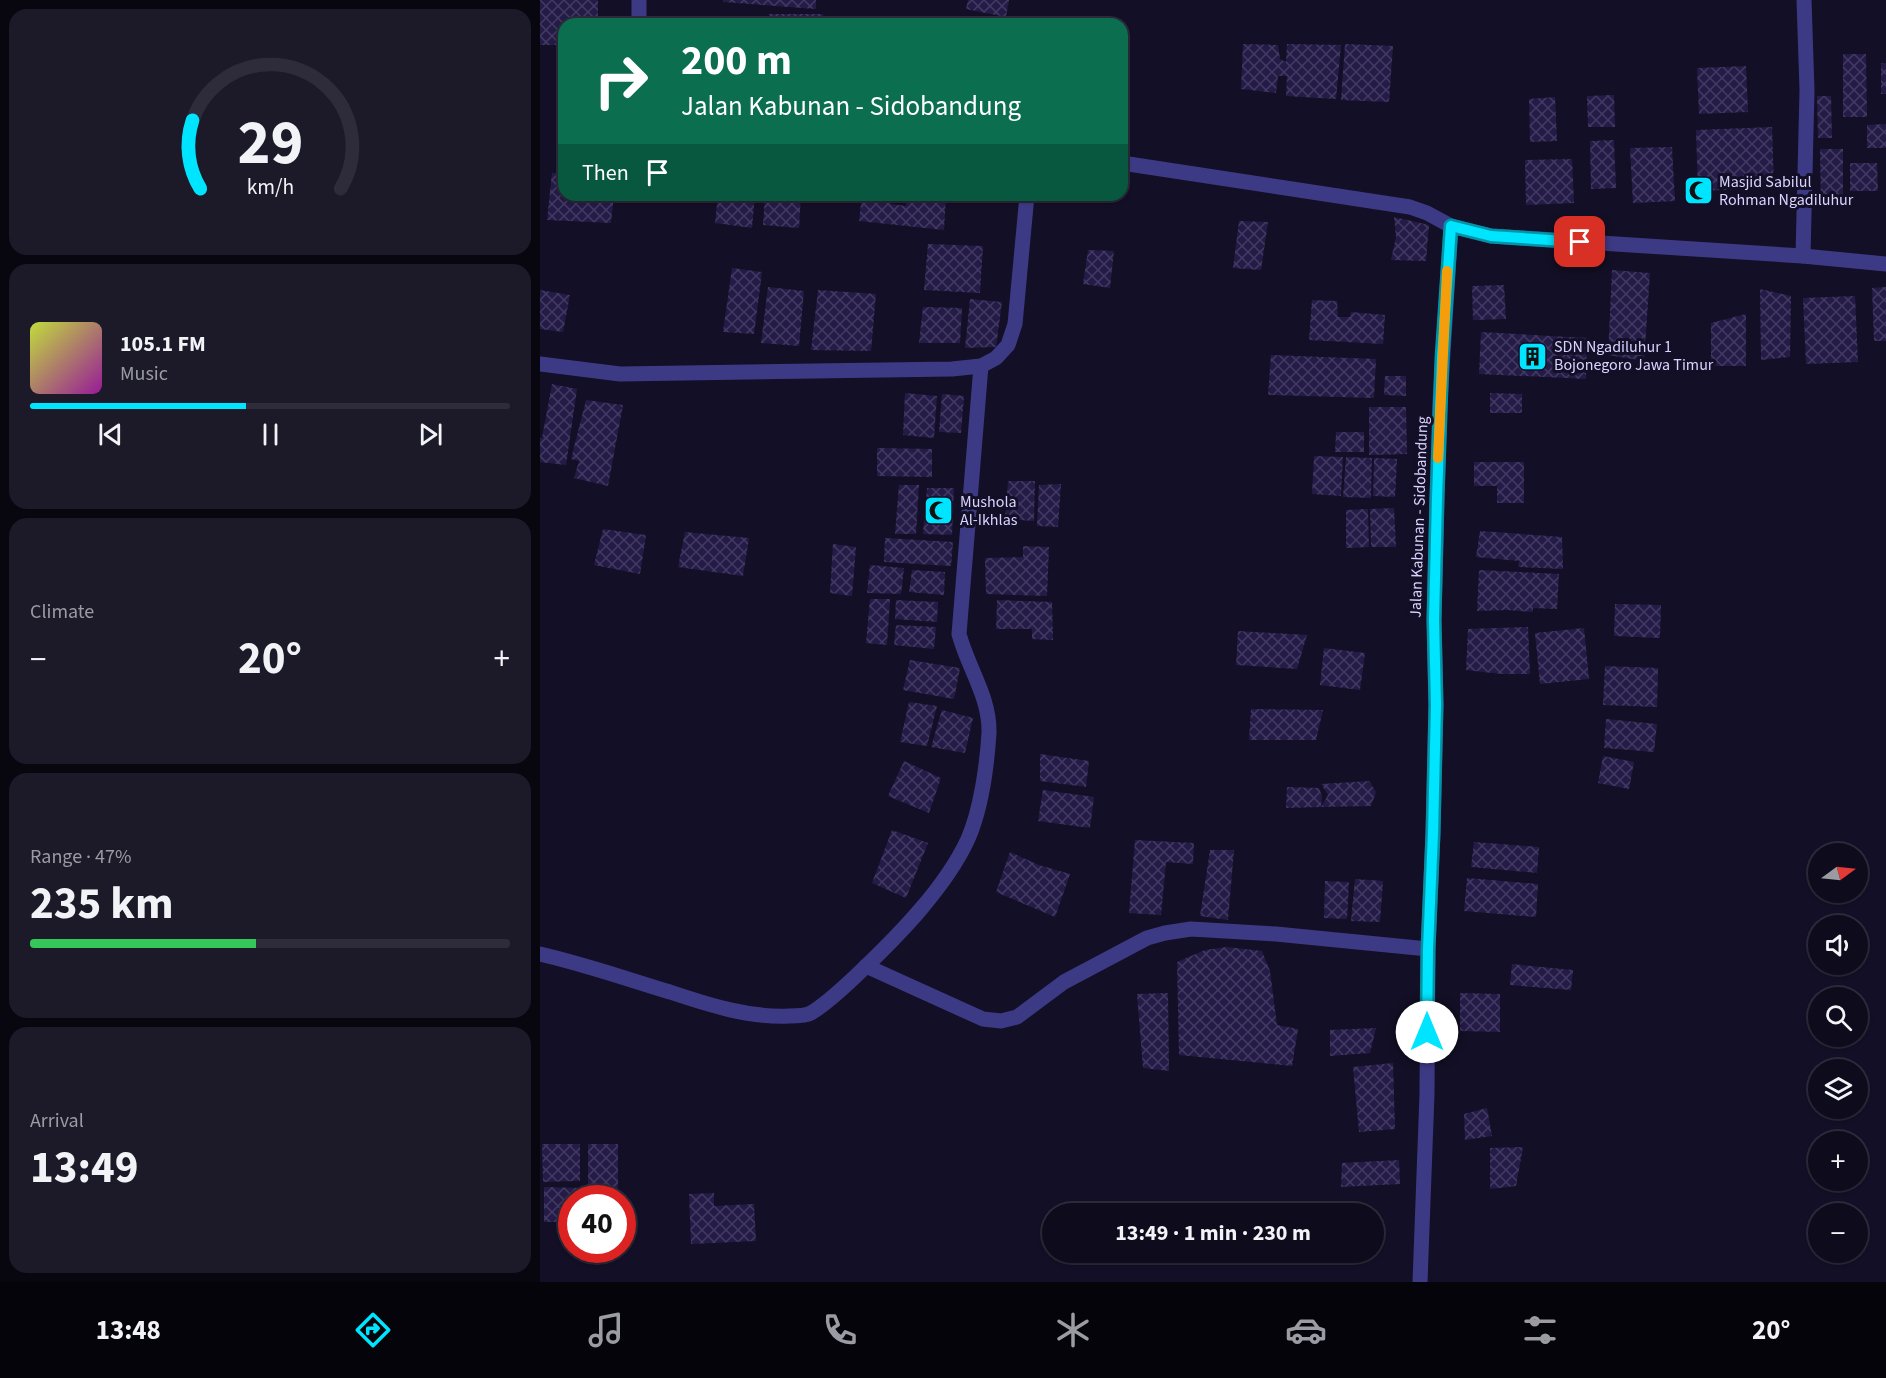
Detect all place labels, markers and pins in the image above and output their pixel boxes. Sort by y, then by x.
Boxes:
place label: Masjid Sabilul Rohman Ngadiluhur [1719,171,1854,211]
mosque icon: Masjid Sabilul Rohman Ngadiluhur [1682,175,1714,207]
pin [1554,216,1605,267]
place label: SDN Ngadiluhur 1 Bojonegoro Jawa Timur [1554,336,1714,376]
building icon: SDN Ngadiluhur 1 Bojonegoro Jawa Timur [1517,340,1549,372]
place label: Mushola Al-Ikhlas [960,491,1018,531]
mosque icon: Mushola Al-Ikhlas [923,495,955,527]

